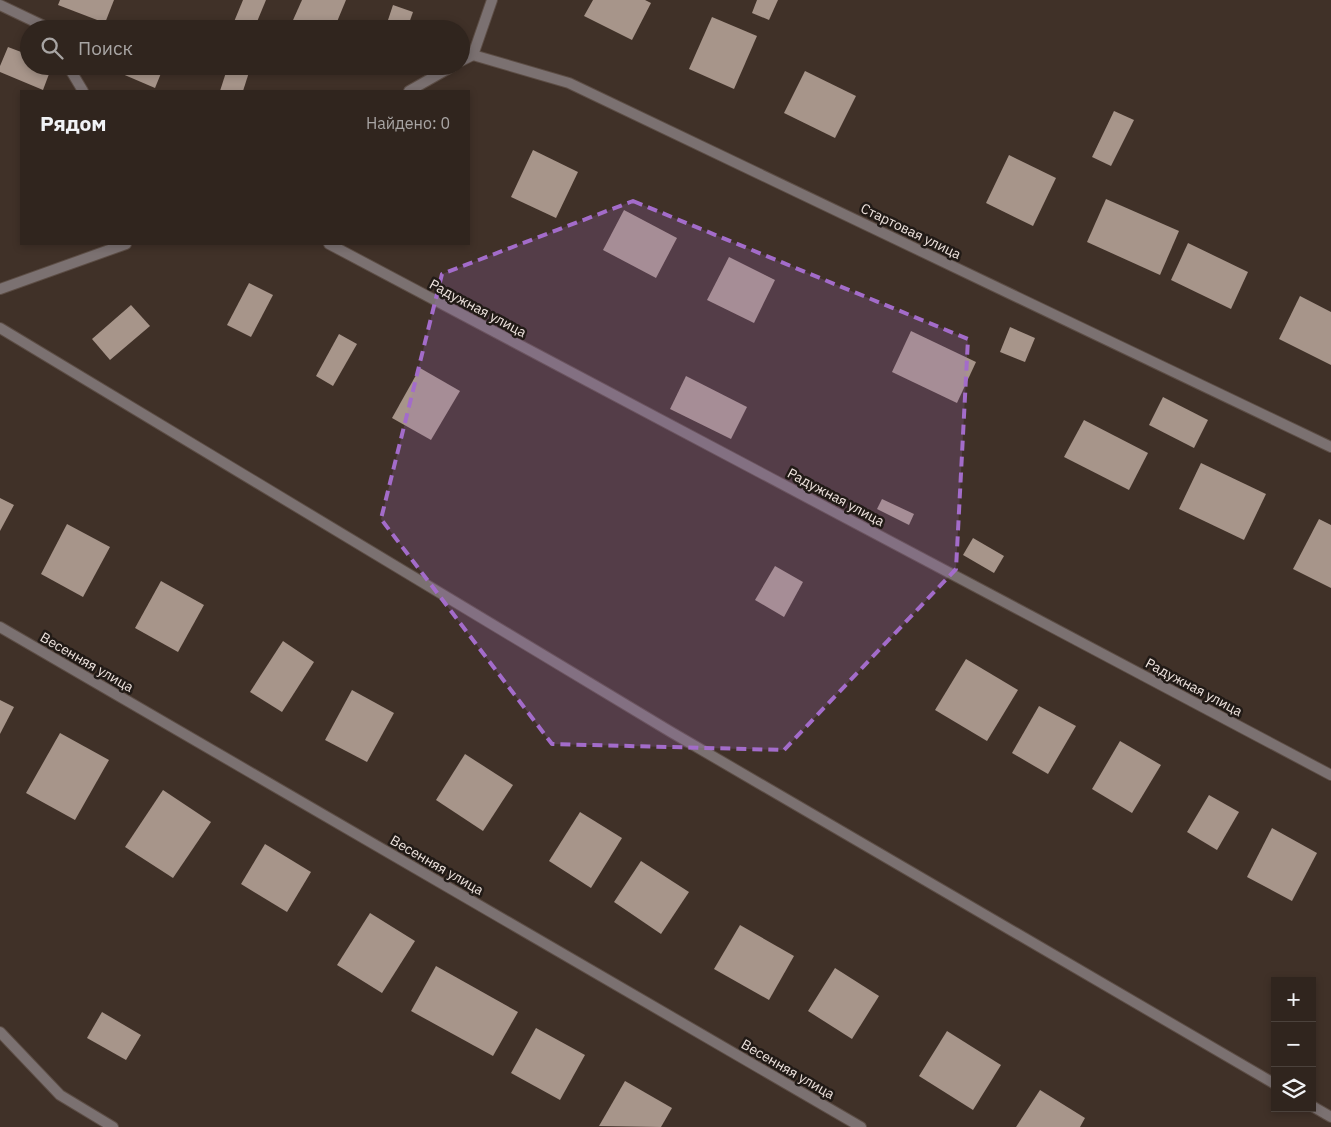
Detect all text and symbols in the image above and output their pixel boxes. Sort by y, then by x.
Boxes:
search box [20,20,470,75]
icon: search [38,34,66,62]
text: Поиск [78,36,133,60]
text: Рядом [40,109,107,137]
text: Найдено: 0 [366,113,450,133]
street label: Стартовая улица [858,199,965,263]
street label: Радужная улица [426,275,530,341]
street label: Радужная улица [784,464,888,530]
street label: Весенняя улица [37,628,137,696]
street label: Радужная улица [1142,654,1246,720]
street label: Весенняя улица [387,831,487,899]
map controls [1271,977,1316,1112]
button: + [1271,977,1316,1022]
button: − [1271,1022,1316,1067]
street label: Весенняя улица [738,1035,838,1103]
button: layers [1271,1067,1316,1112]

